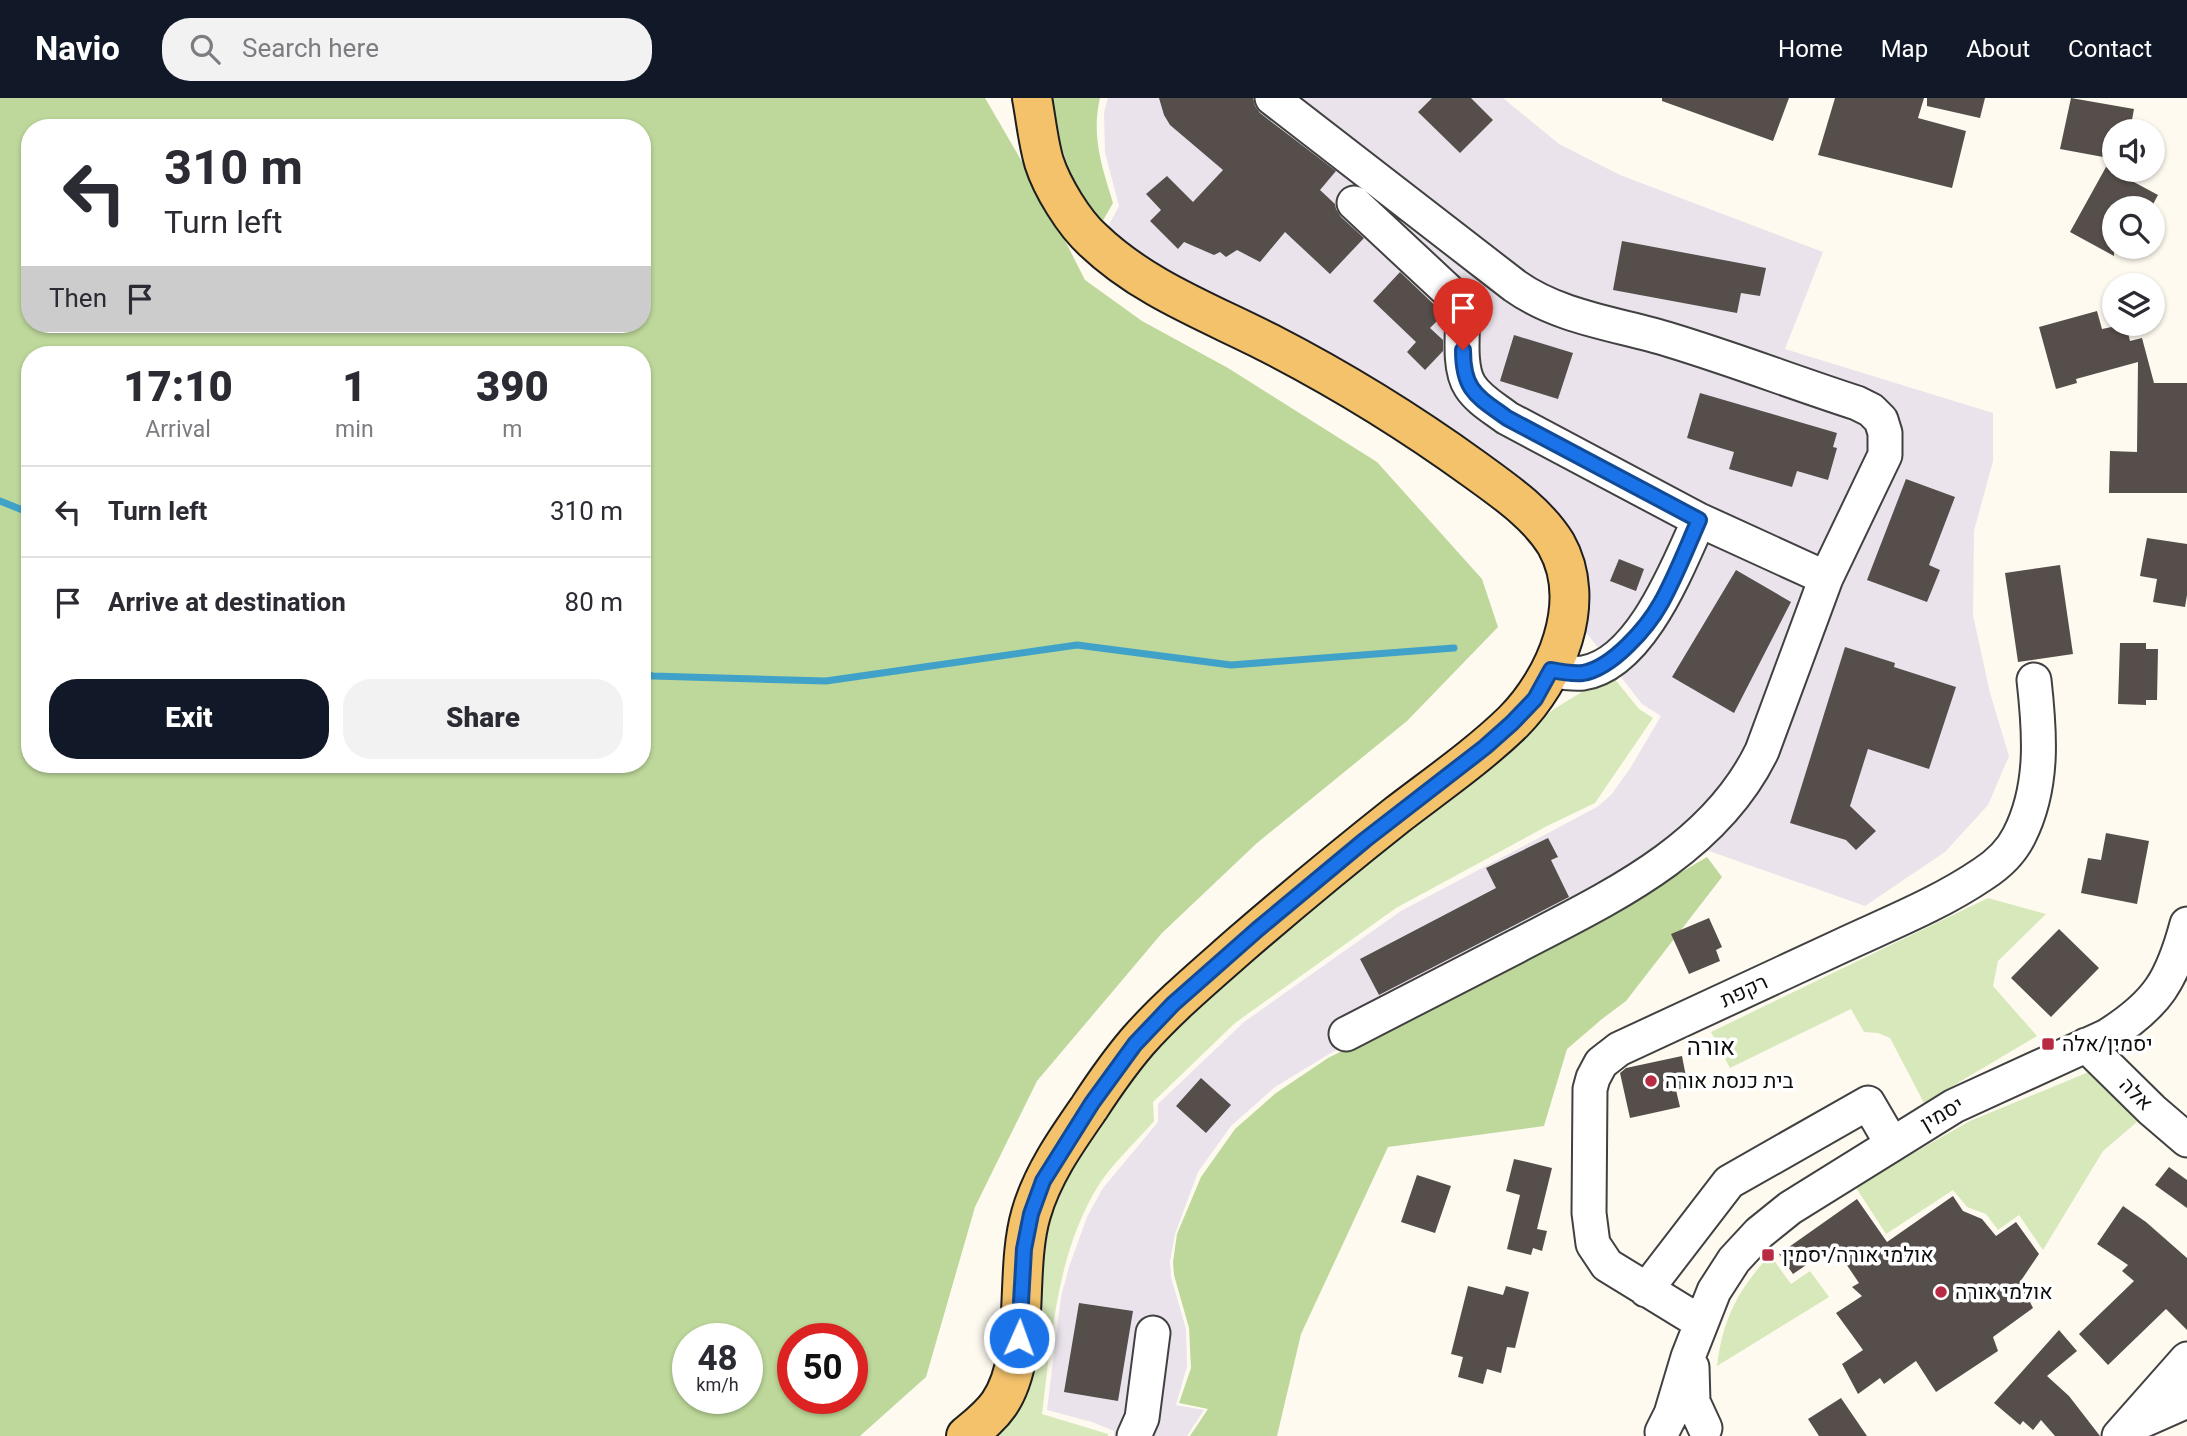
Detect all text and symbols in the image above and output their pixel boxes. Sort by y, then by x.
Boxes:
search box [162,18,652,81]
text: Navio [35,25,120,74]
icon: search [186,30,224,68]
text: Search here [242,30,379,68]
text: Home [1778,32,1843,67]
text: Map [1881,32,1928,67]
text: About [1966,32,2030,67]
text: Contact [2068,32,2152,67]
map controls [2102,119,2165,336]
button: sound [2102,119,2165,182]
text: 310 m [164,133,303,205]
icon: left [49,147,140,238]
button: search [2102,196,2165,259]
text: Turn left [164,199,282,246]
button: layers [2102,273,2165,336]
pin [1433,278,1493,350]
text: Then [49,280,107,318]
icon: arrive [121,280,159,318]
icon: arrive [1444,289,1482,327]
text: 17:10 [123,357,233,419]
text: 1 [342,357,367,419]
text: 390 [476,357,549,419]
text: Arrival [145,413,211,447]
text: min [335,413,374,447]
text: m [502,413,522,447]
icon: left [49,493,87,531]
text: Turn left [108,493,207,531]
text: 310 m [550,493,623,531]
icon: arrive [49,584,87,622]
text: Arrive at destination [108,584,346,622]
text: 80 m [565,584,623,622]
button: Exit [49,679,329,759]
button: Share [343,679,623,759]
street label: רקפת [1715,967,1773,1016]
place label: יסמין/אלה [2062,1029,2153,1060]
district label: אורה [1687,1030,1735,1065]
marker: יסמין/אלה [2040,1036,2056,1052]
place label: בית כנסת אורה [1665,1066,1794,1097]
street label: אלה [2112,1070,2160,1118]
marker: בית כנסת אורה [1643,1073,1659,1089]
street label: יסמין [1915,1090,1970,1139]
place label: אולמי אורה/יסמין [1782,1240,1934,1271]
marker: אולמי אורה/יסמין [1760,1247,1776,1263]
place label: אולמי אורה [1955,1277,2053,1308]
marker: אולמי אורה [1933,1284,1949,1300]
position arrow [982,1301,1056,1375]
speed limit sign: 50 [777,1323,868,1414]
text: 48 [697,1333,738,1385]
text: km/h [696,1372,739,1399]

